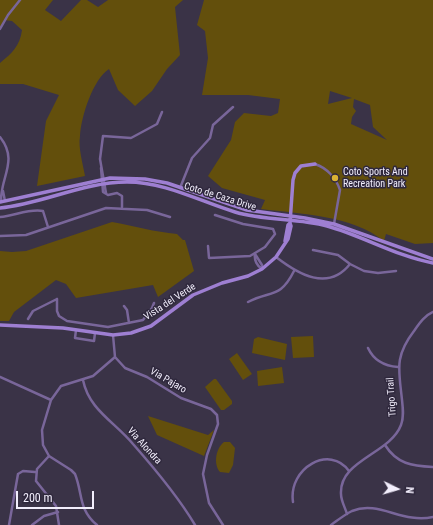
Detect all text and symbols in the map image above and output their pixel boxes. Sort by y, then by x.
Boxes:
place label: Coto Sports And Recreation Park [343,166,408,190]
marker: Coto Sports And Recreation Park [330,173,340,183]
street label: Coto de Caza Drive [183,180,257,214]
street label: Vista del Verde [142,281,198,323]
street label: Via Pajaro [148,366,188,396]
street label: Trigo Trail [385,377,399,417]
street label: Via Alondra [124,425,164,467]
north arrow [377,469,417,509]
scale bar [18,483,96,509]
text: N [403,486,416,494]
text: 200 m [23,491,53,505]

